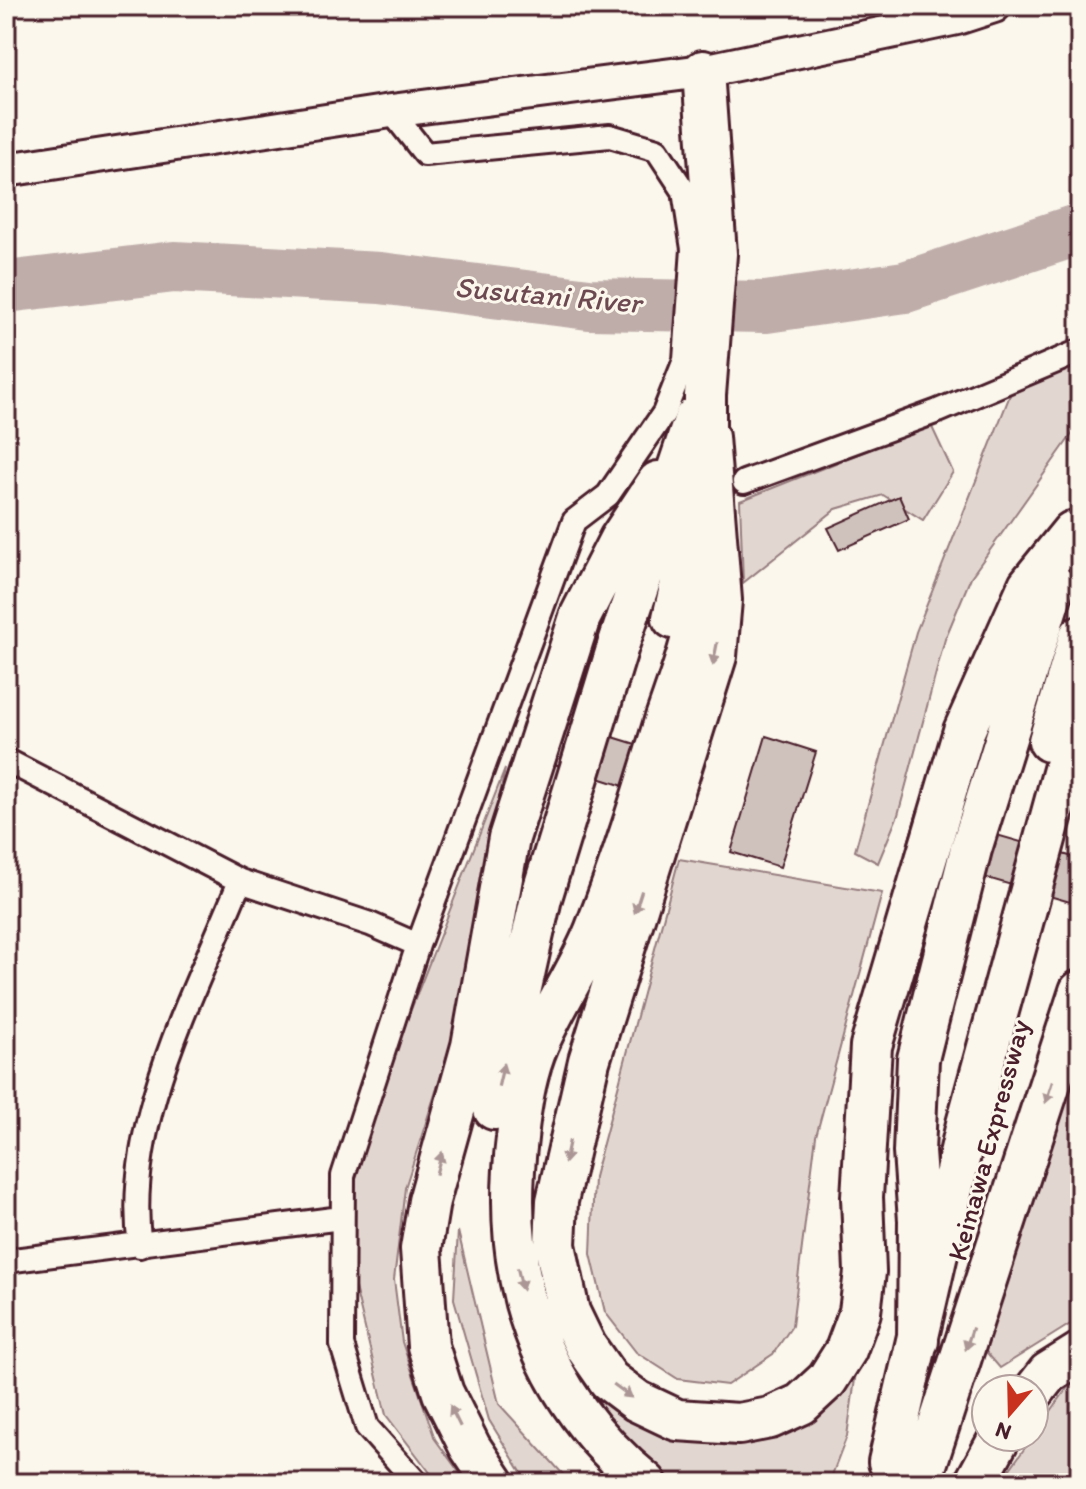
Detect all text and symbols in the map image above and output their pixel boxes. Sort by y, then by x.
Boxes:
water label: Susutani River [453,268,646,321]
one-way arrow [708,641,720,666]
one-way arrow [631,890,644,914]
street label: Keinawa Expressway [939,1016,1037,1264]
one-way arrow [495,1063,508,1088]
one-way arrow [1042,1080,1055,1104]
one-way arrow [560,1139,573,1164]
one-way arrow [433,1151,446,1175]
one-way arrow [514,1266,527,1291]
one-way arrow [962,1328,974,1352]
north arrow [970,1373,1050,1453]
one-way arrow [613,1383,634,1398]
one-way arrow [448,1404,461,1427]
text: N [992,1416,1015,1447]

